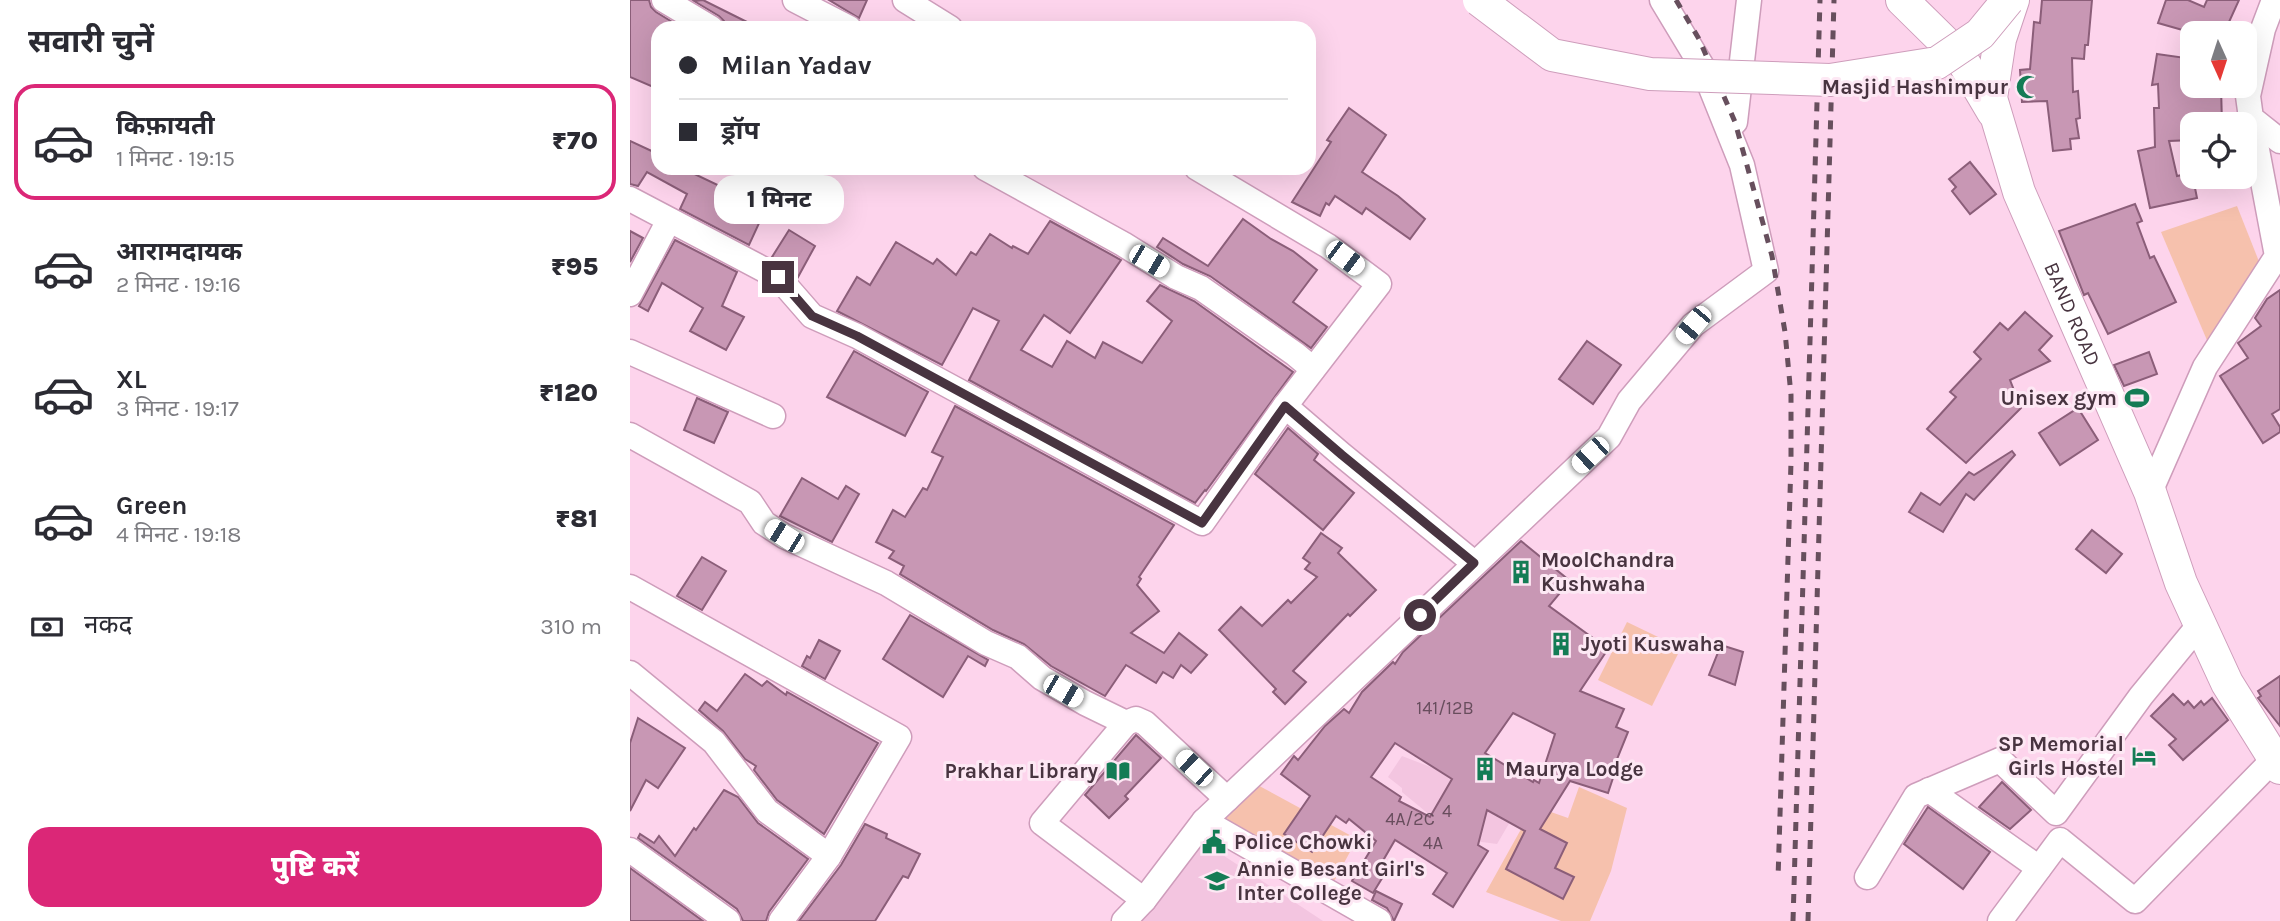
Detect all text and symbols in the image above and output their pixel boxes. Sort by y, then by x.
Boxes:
north arrow [2180,21,2258,98]
map controls [2180,21,2257,189]
text: सवारी चुनें [28,23,154,60]
text: Milan Yadav [721,50,871,81]
mosque icon: Masjid Hashimpur [2014,73,2042,101]
place label: Masjid Hashimpur [1822,75,2009,99]
text: किफ़ायती [116,110,215,141]
icon: car [32,111,95,174]
button: locate [2180,112,2257,189]
text: ड्रॉप [721,115,759,146]
text: ₹70 [552,125,598,156]
text: 1 मिनट · 19:15 [116,145,235,172]
callout: 1 मिनट [713,176,843,224]
text: 1 मिनट [747,186,811,213]
text: आरामदायक [116,236,242,267]
icon: car [32,237,95,300]
car [1322,237,1369,279]
car [1126,241,1173,281]
text: ₹95 [551,251,598,282]
street label: BAND ROAD [2039,258,2105,370]
route end [762,261,794,293]
text: 2 मिनट · 19:16 [116,271,241,298]
car [1672,302,1715,348]
icon: car [32,363,95,426]
text: XL [116,364,147,395]
text: ₹120 [539,377,598,408]
sports icon: Unisex gym [2123,384,2151,412]
place label: Unisex gym [2001,386,2117,410]
text: 3 मिनट · 19:17 [116,395,239,422]
car [1568,433,1613,477]
icon: car [32,489,95,552]
text: Green [116,490,188,521]
text: ₹81 [555,503,598,534]
car [761,516,808,556]
text: 4 मिनट · 19:18 [116,521,241,548]
place label: MoolChandra Kushwaha [1541,548,1675,596]
building icon: MoolChandra Kushwaha [1507,558,1535,586]
route start [1404,599,1436,631]
icon: cash [28,608,66,646]
text: नकद [84,609,132,640]
text: 310 m [540,613,602,640]
building icon: Jyoti Kuswaha [1547,630,1575,658]
place label: Jyoti Kuswaha [1581,632,1725,656]
car [1040,671,1087,711]
house number: 141/12B [1416,697,1474,719]
place label: SP Memorial Girls Hostel [1998,732,2124,780]
hotel icon: SP Memorial Girls Hostel [2130,742,2158,770]
car [1172,746,1217,790]
building icon: Maurya Lodge [1471,755,1499,783]
library icon: Prakhar Library [1104,757,1132,785]
place label: Maurya Lodge [1505,757,1644,781]
place label: Prakhar Library [944,759,1098,783]
house number: 4 [1442,800,1452,822]
house number: 4A/2C [1385,808,1435,830]
button: पुष्टि करें [28,827,602,907]
public building icon: Police Chowki [1200,828,1228,856]
place label: Police Chowki [1234,830,1372,854]
house number: 4A [1423,832,1443,854]
place label: Annie Besant Girl's Inter College [1237,857,1425,905]
school or university icon: Annie Besant Girl's Inter College [1203,867,1231,895]

